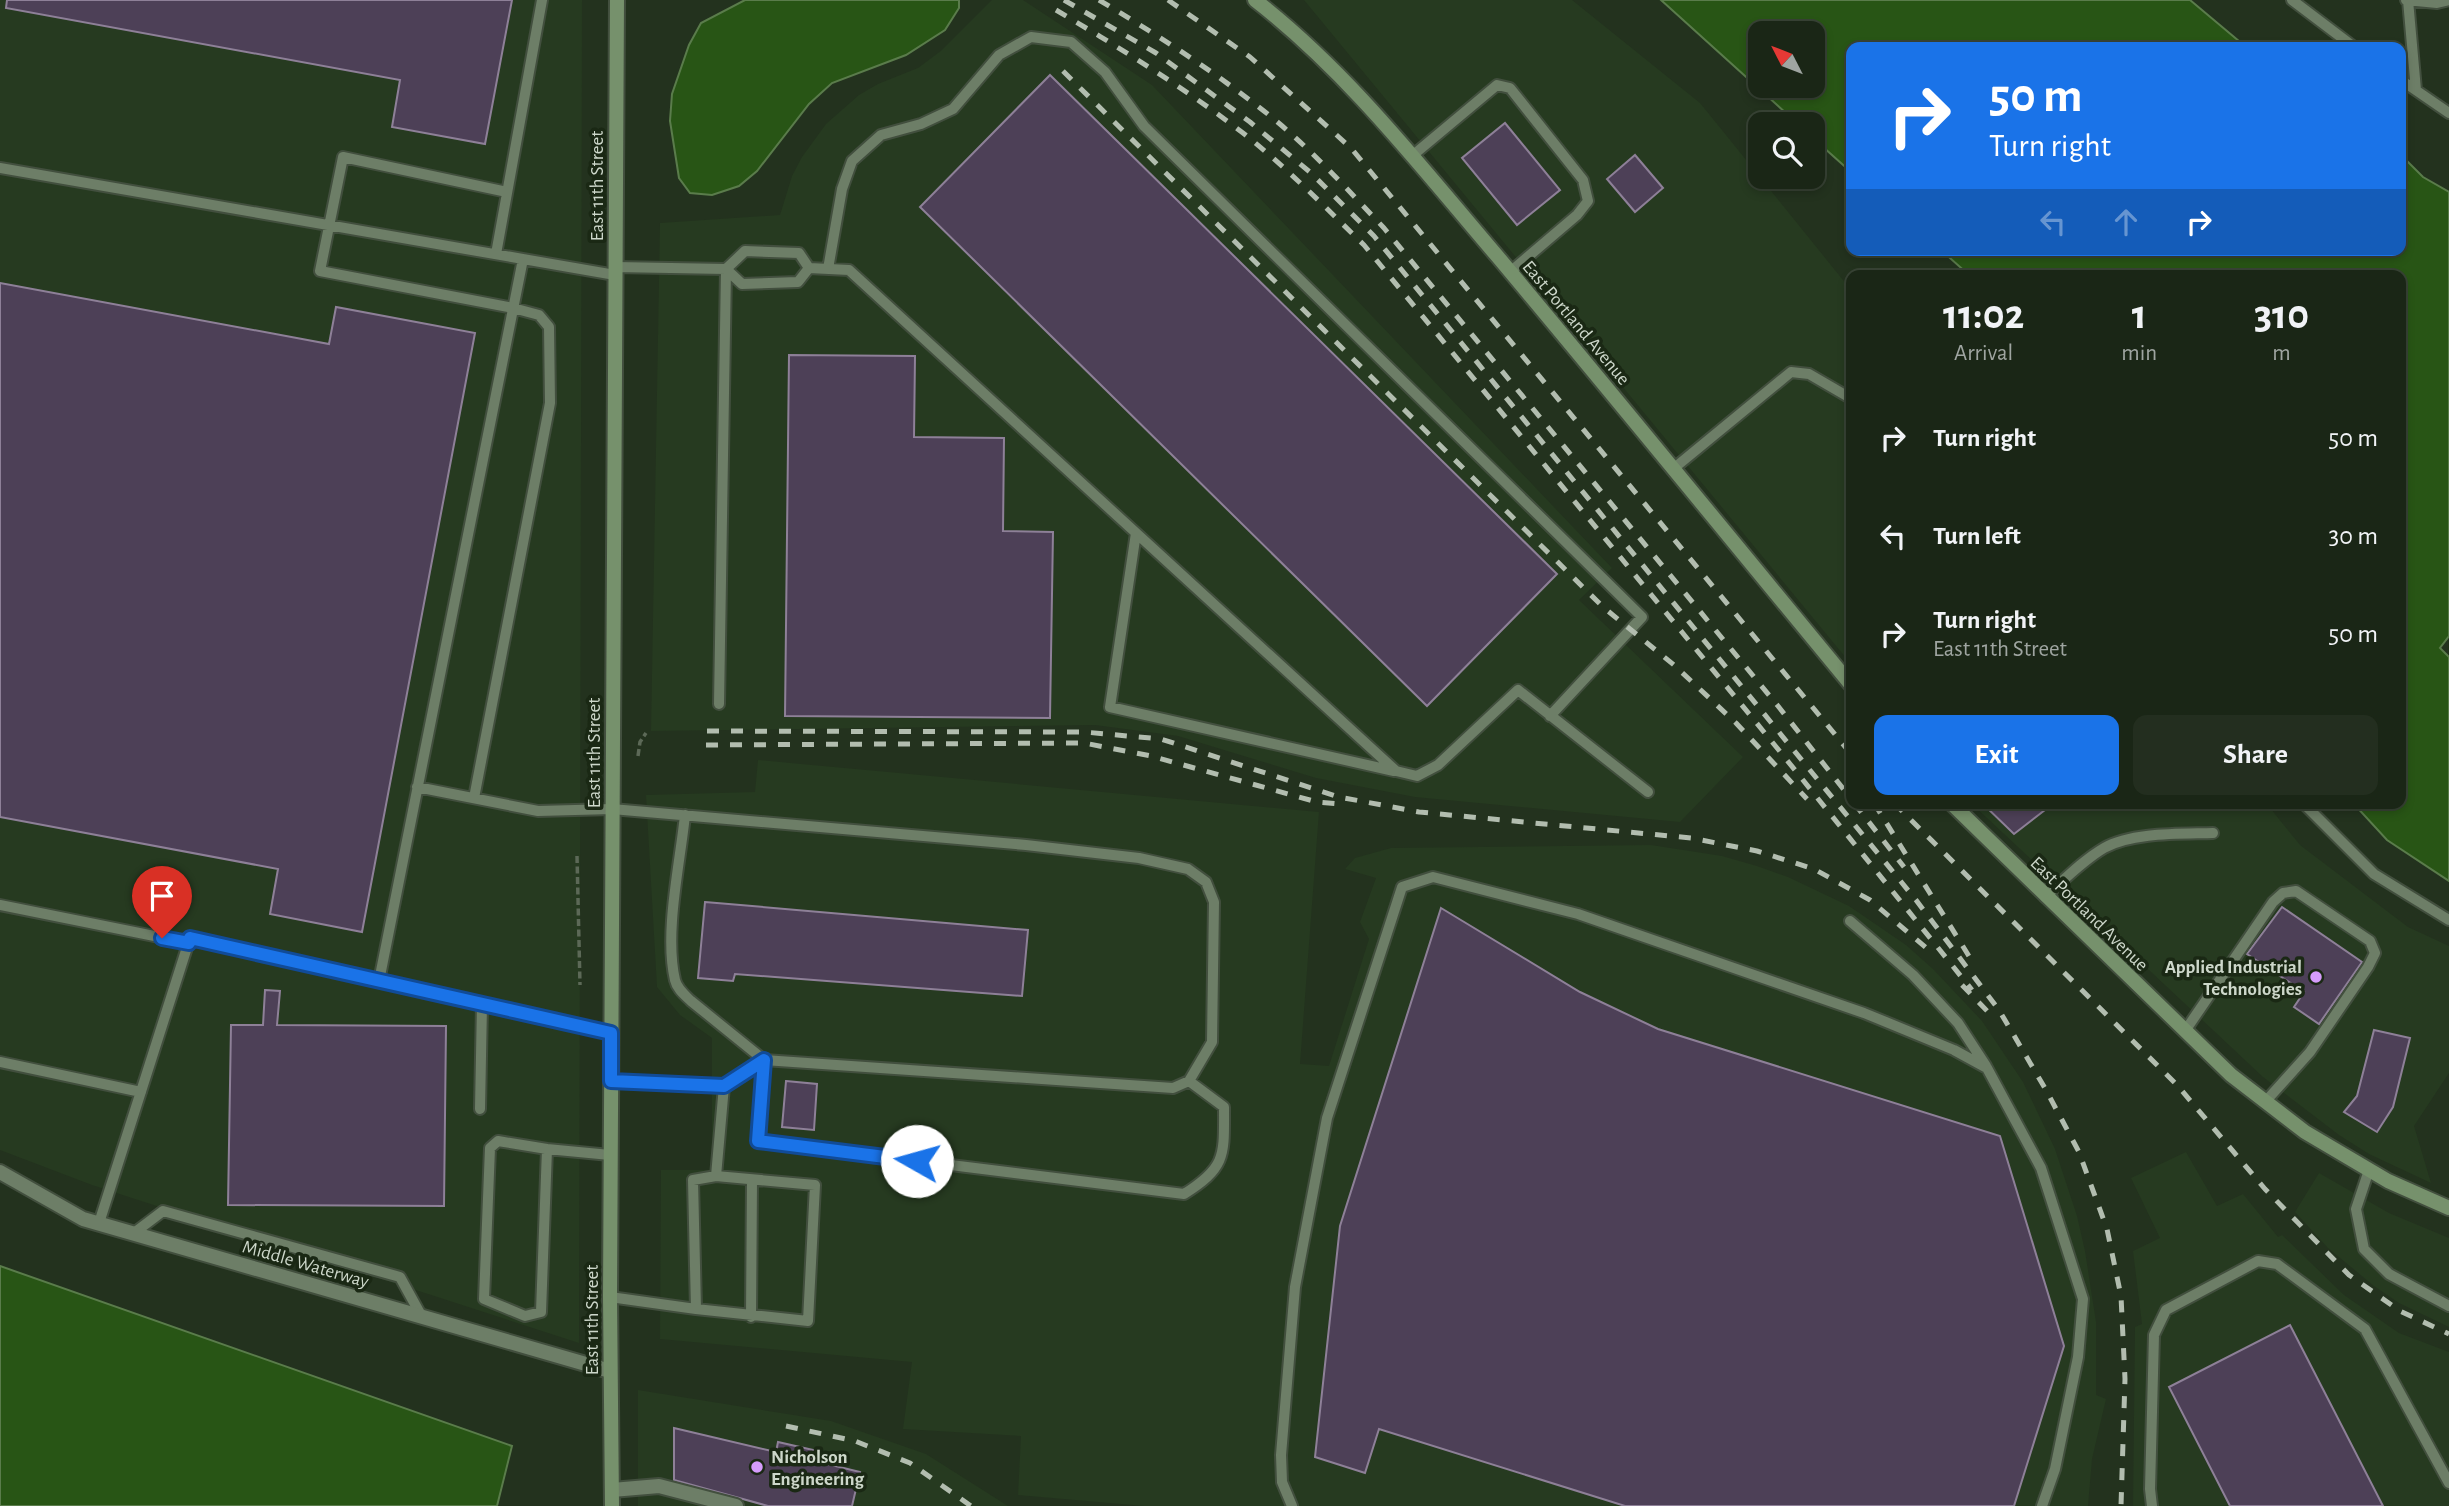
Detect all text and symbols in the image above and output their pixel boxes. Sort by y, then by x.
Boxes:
north arrow [1748,21,1825,98]
map controls [1748,21,1825,189]
icon: right [1874,70,1965,161]
text: 50 m [1989,72,2083,121]
button: search [1748,112,1825,189]
text: Turn right [1989,130,2111,162]
street label: East 11th Street [588,131,607,241]
icon: left [2034,203,2072,241]
icon: ahead [2107,203,2145,241]
icon: right [2180,203,2218,241]
street label: East Portland Avenue [1519,257,1633,389]
text: 11:02 [1943,294,2024,336]
text: 1 [2132,294,2147,336]
text: 310 [2254,294,2309,336]
text: Arrival [1954,342,2013,365]
text: min [2121,342,2157,365]
text: m [2272,342,2291,365]
icon: right [1874,419,1912,457]
text: Turn right [1933,425,2036,451]
text: 50 m [2328,425,2378,451]
icon: left [1874,517,1912,555]
text: Turn left [1933,523,2021,549]
text: 30 m [2328,523,2378,549]
text: Turn right [1933,607,2036,633]
icon: right [1874,615,1912,653]
text: 50 m [2328,621,2378,647]
text: East 11th Street [1933,638,2067,661]
street label: East 11th Street [585,698,604,808]
button: Exit [1874,715,2119,795]
button: Share [2133,715,2378,795]
street label: East Portland Avenue [2026,853,2152,975]
pin [132,866,192,938]
icon: arrive [143,877,181,915]
place label: Applied Industrial Technologies [2165,958,2302,999]
marker: Applied Industrial Technologies [2308,969,2324,985]
position arrow [880,1124,954,1198]
street label: Middle Waterway [240,1237,371,1292]
street label: East 11th Street [583,1265,602,1375]
place label: Nicholson Engineering [771,1448,865,1489]
marker: Nicholson Engineering [749,1459,765,1475]

